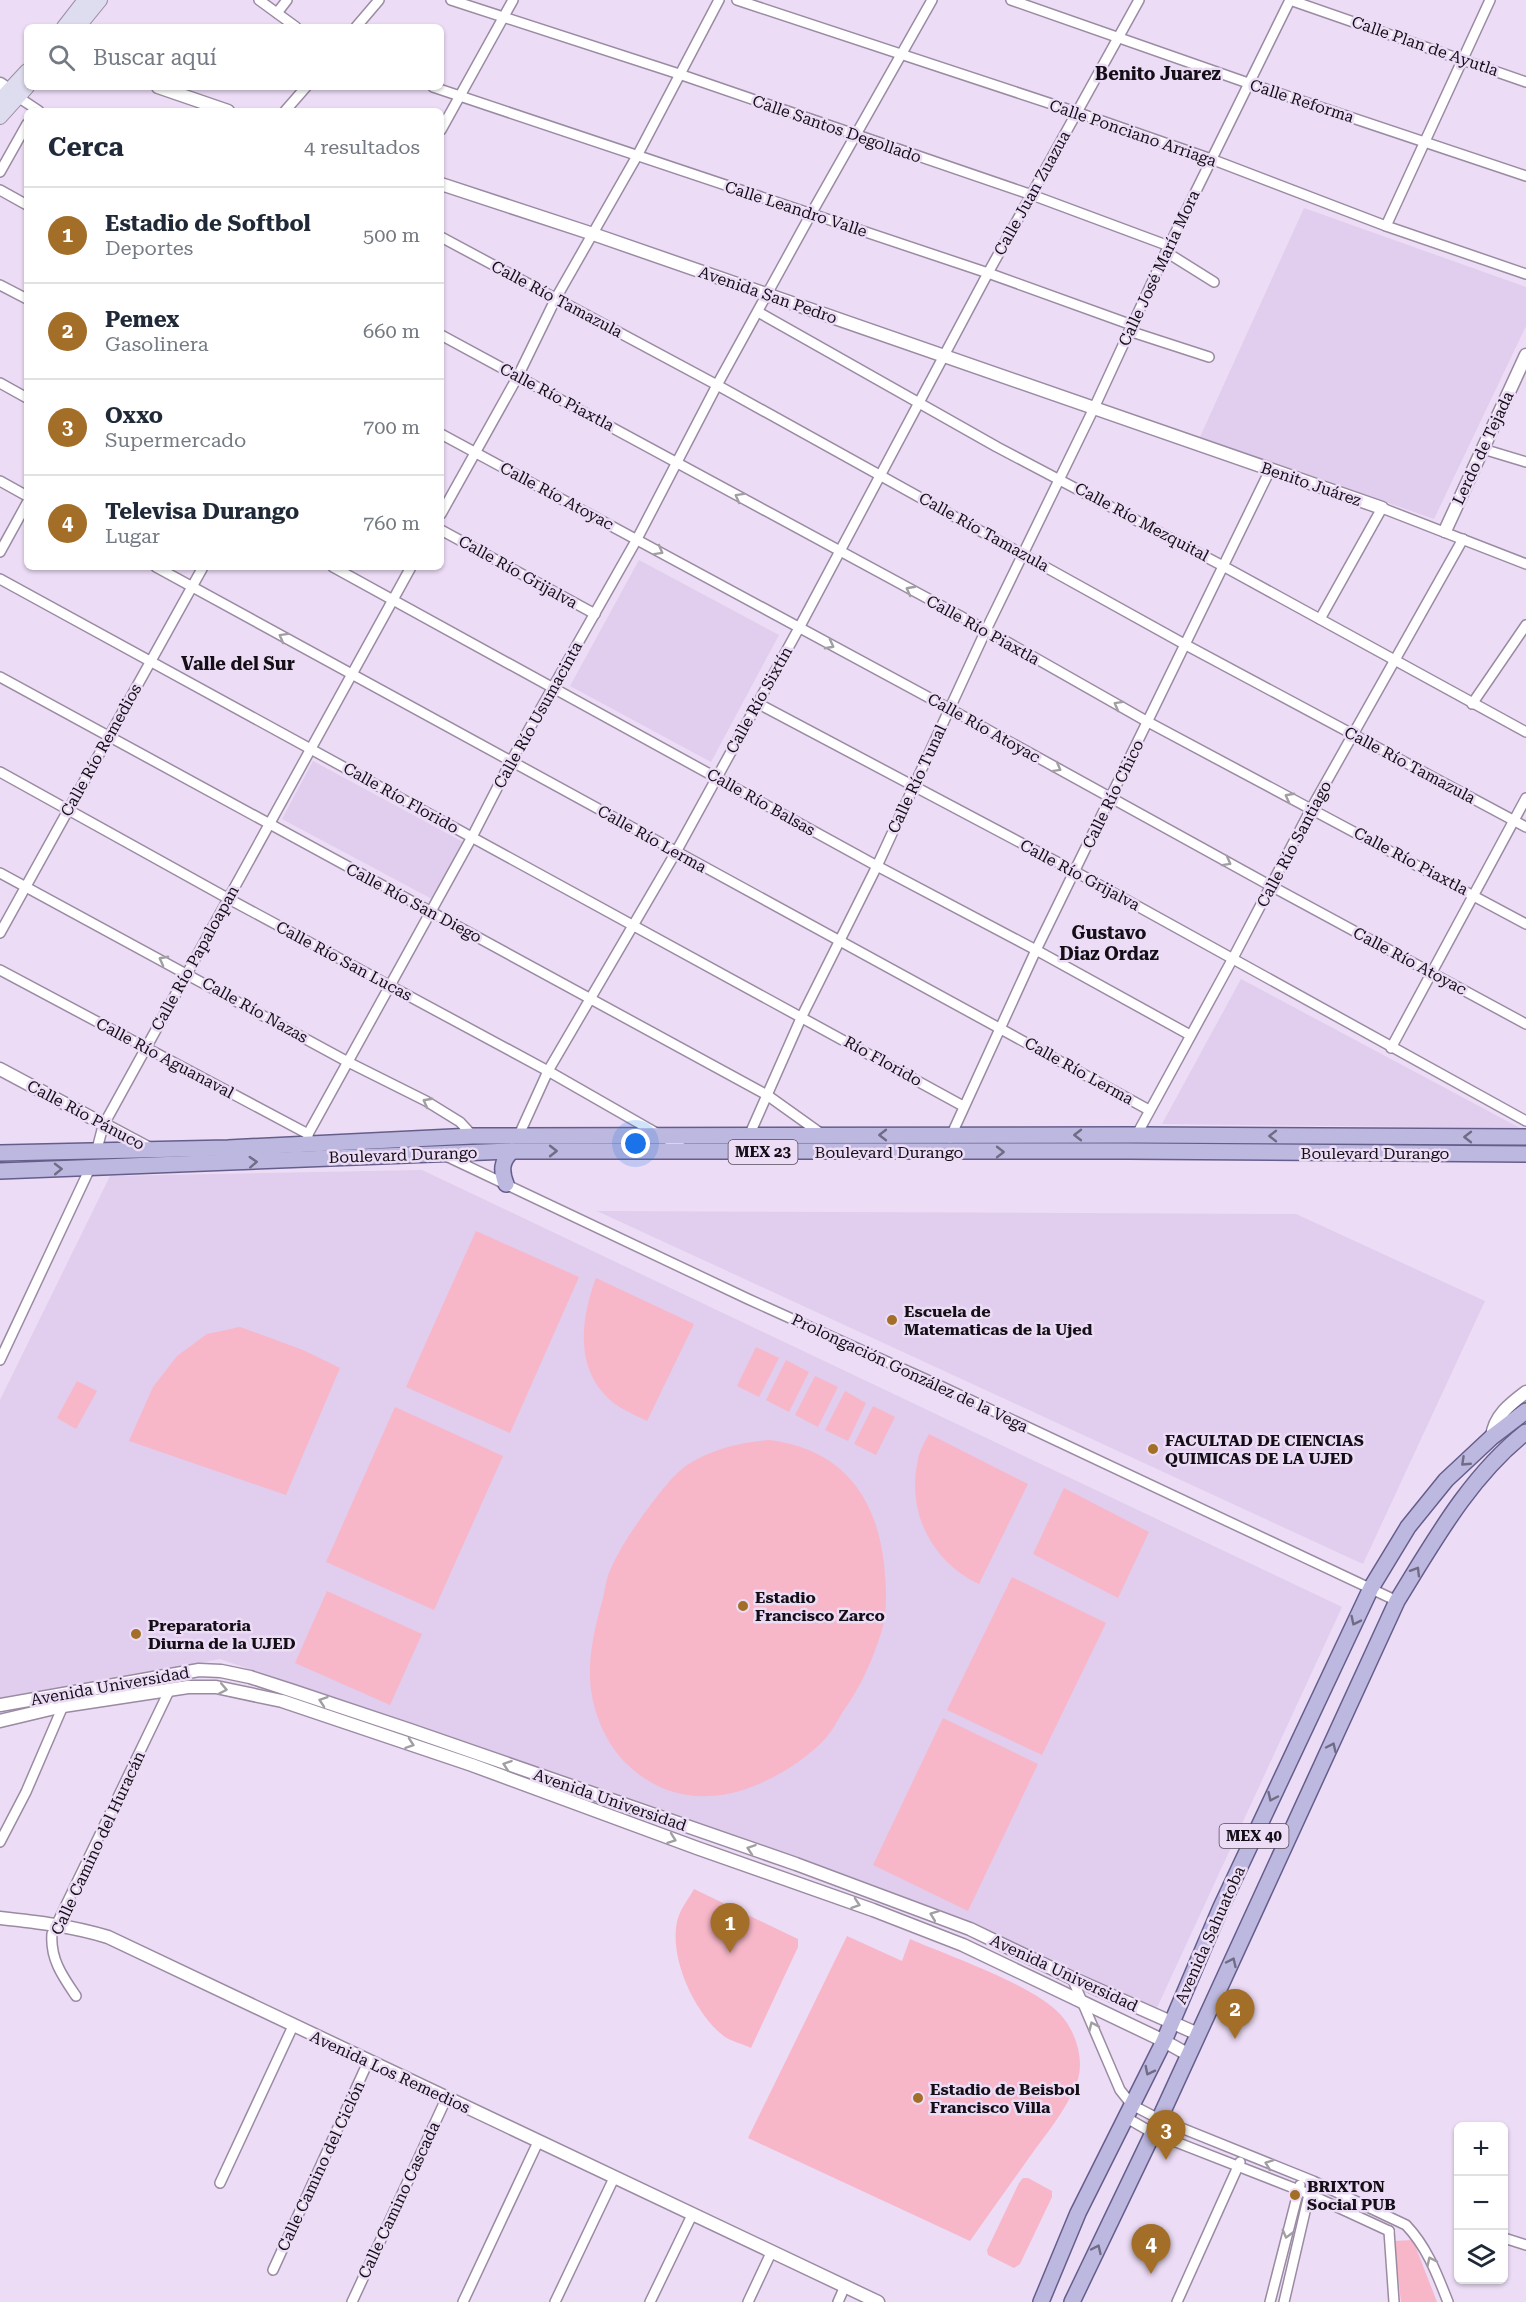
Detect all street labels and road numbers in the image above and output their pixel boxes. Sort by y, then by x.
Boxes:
street label: Calle Plan de Ayutla [1349,12,1501,80]
street label: Calle Reforma [1248,75,1357,127]
street label: Calle Santos Degollado [750,91,924,167]
street label: Calle Ponciano Arriaga [1047,95,1219,171]
street label: Calle Juan Zuazua [990,127,1074,259]
street label: Calle Leandro Valle [722,177,870,241]
street label: Calle José María Mora [1114,187,1204,349]
street label: Calle Río Tamazula [488,256,626,342]
street label: Avenida San Pedro [696,262,840,328]
street label: Calle Río Piaxtla [497,359,618,435]
street label: Lerdo de Tejada [1448,388,1518,508]
street label: Calle Río Atoyac [497,458,617,534]
street label: Benito Juárez [1258,458,1364,510]
street label: Calle Río Mezquital [1072,479,1212,565]
street label: Calle Río Tamazula [916,488,1053,576]
street label: Calle Río Grijalva [455,531,581,613]
street label: Calle Río Piaxtla [923,591,1043,669]
street label: Calle Río Usumacinta [490,638,586,792]
street label: Calle Río Sixtín [722,643,796,757]
street label: Calle Río Remedios [57,680,146,820]
street label: Calle Río Atoyac [924,689,1044,767]
street label: Calle Río Tunal [884,722,950,836]
street label: Calle Río Tamazula [1341,722,1479,808]
street label: Calle Río Chico [1078,736,1148,851]
street label: Calle Río Florido [340,758,462,838]
street label: Calle Río Balsas [703,764,819,840]
street label: Calle Río Santiago [1253,777,1335,910]
street label: Calle Río Lerma [594,801,710,877]
street label: Calle Río Piaxtla [1351,823,1472,899]
street label: Calle Río Grijalva [1017,835,1144,915]
street label: Calle Río San Diego [343,859,485,947]
street label: Calle Río Papaloapan [147,882,243,1034]
street label: Calle Río San Lucas [273,917,416,1005]
street label: Calle Río Atoyac [1350,923,1470,999]
street label: Calle Río Nazas [199,973,312,1047]
street label: Calle Río Aguanaval [93,1014,237,1102]
street label: Río Florido [841,1032,925,1090]
street label: Calle Río Lerma [1021,1033,1137,1109]
street label: Calle Río Pánuco [24,1076,148,1154]
road number: MEX 23 [728,1140,798,1164]
street label: Boulevard Durango [328,1143,478,1167]
street label: Boulevard Durango [815,1143,964,1162]
street label: Boulevard Durango [1301,1144,1450,1163]
street label: Prolongación González de la Vega [789,1310,1032,1436]
street label: Avenida Universidad [29,1663,191,1709]
street label: Calle Camino del Huracán [47,1748,149,1938]
street label: Avenida Universidad [531,1765,689,1835]
road number: MEX 40 [1220,1824,1288,1848]
street label: Avenida Sahuatoba [1171,1863,1249,2007]
street label: Avenida Universidad [987,1930,1141,2016]
street label: Avenida Los Remedios [307,2027,473,2118]
street label: Calle Camino del Ciclón [273,2078,369,2254]
street label: Calle Camino Cascada [354,2118,444,2281]

